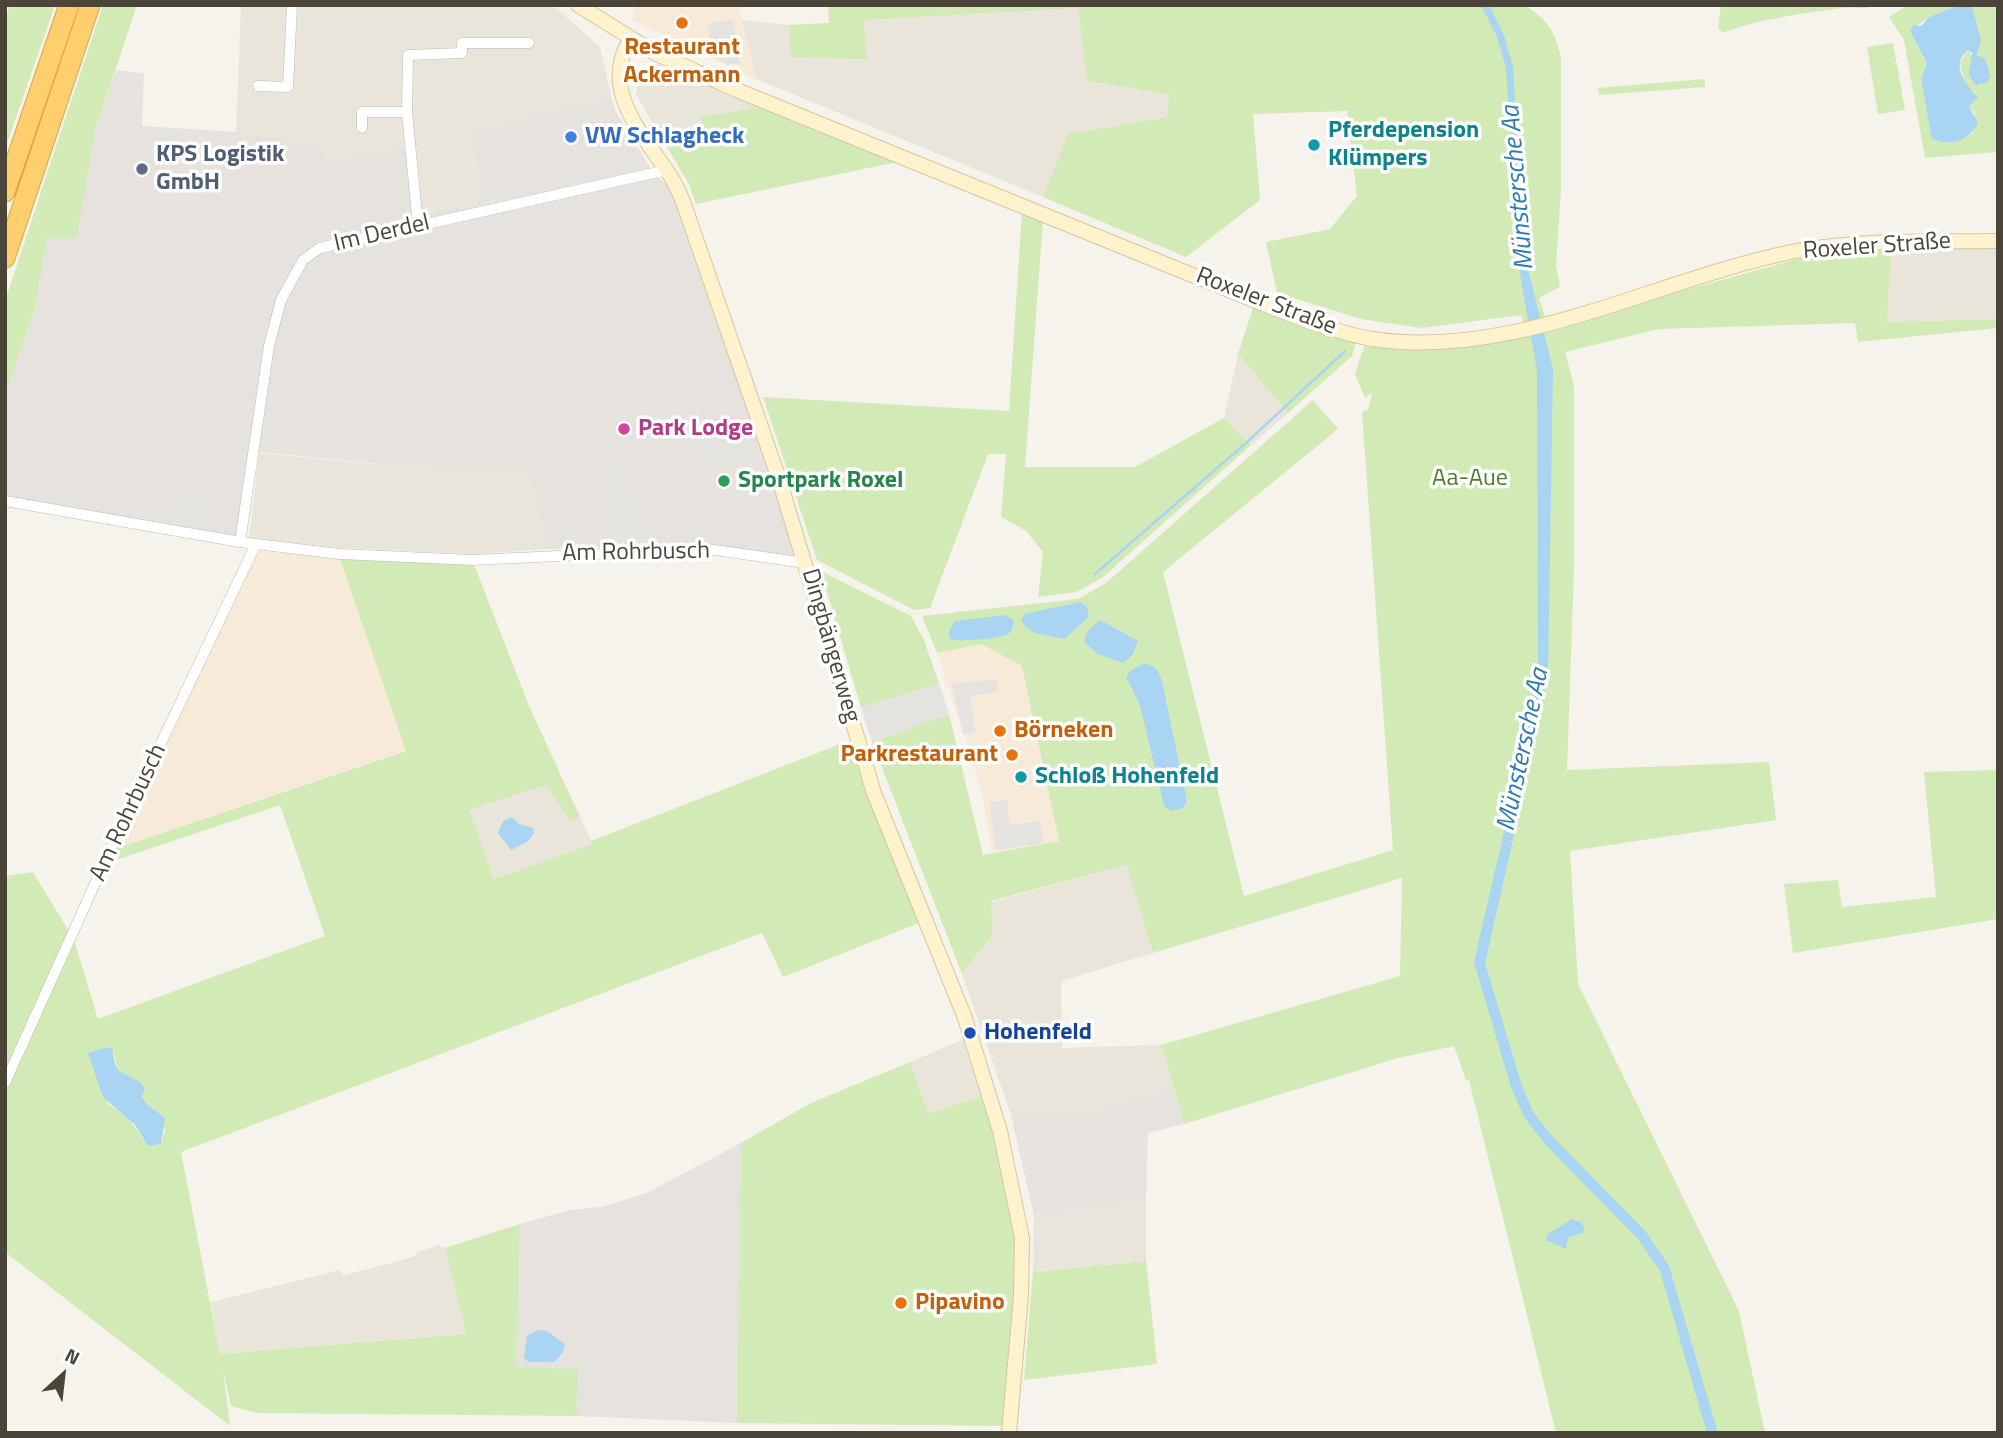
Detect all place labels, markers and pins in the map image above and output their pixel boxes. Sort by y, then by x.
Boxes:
marker: Restaurant Ackermann [674,15,690,31]
place label: Restaurant Ackermann [623,34,741,90]
place label: Pferdepension Klümpers [1328,117,1479,173]
place label: VW Schlagheck [585,123,744,151]
marker: VW Schlagheck [563,129,579,145]
marker: Pferdepension Klümpers [1306,137,1322,153]
place label: KPS Logistik GmbH [156,141,284,197]
marker: KPS Logistik GmbH [134,161,150,177]
place label: Park Lodge [638,415,753,443]
marker: Park Lodge [616,421,632,437]
place label: Sportpark Roxel [738,467,904,495]
marker: Sportpark Roxel [716,473,732,489]
place label: Börneken [1014,717,1113,745]
marker: Börneken [992,723,1008,739]
place label: Parkrestaurant [840,741,998,769]
marker: Parkrestaurant [1004,747,1020,763]
place label: Schloß Hohenfeld [1035,763,1219,791]
marker: Schloß Hohenfeld [1013,769,1029,785]
place label: Hohenfeld [984,1019,1092,1047]
marker: Hohenfeld [962,1025,978,1041]
place label: Pipavino [915,1289,1005,1317]
marker: Pipavino [893,1295,909,1311]

